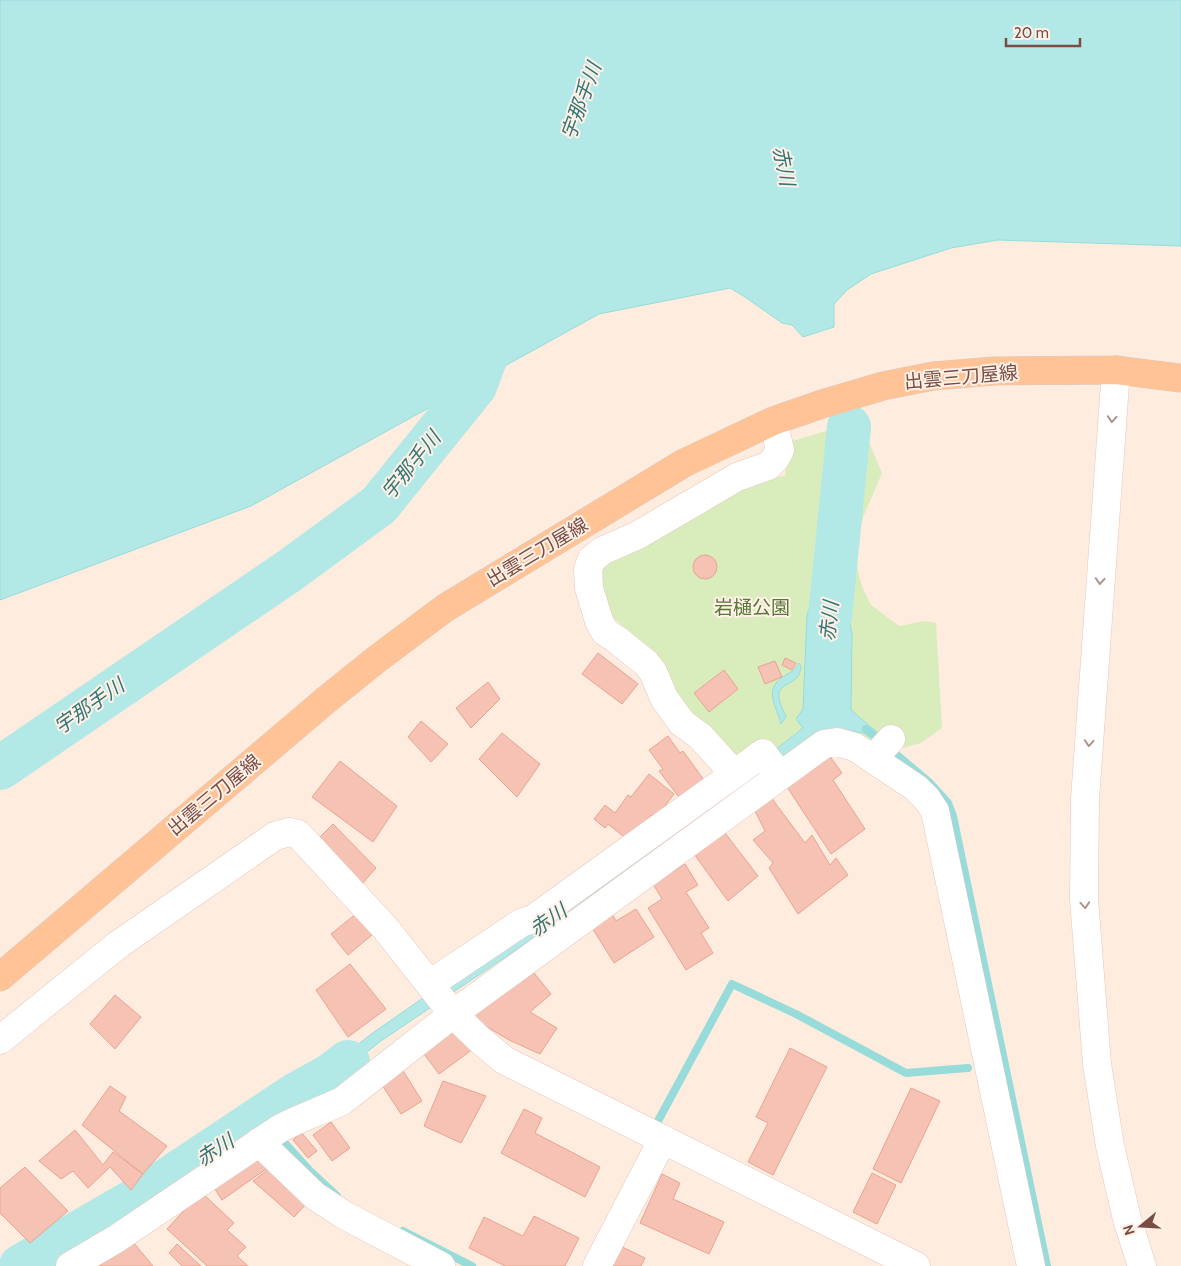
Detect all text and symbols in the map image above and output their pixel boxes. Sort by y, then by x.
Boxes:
scale bar [1006,15,1080,47]
text: 20 m [1014,24,1049,42]
water label: 宇那手川 [556,57,607,143]
water label: 赤川 [768,144,800,190]
street label: 出雲三刀屋線 [903,361,1019,393]
one-way arrow [1107,415,1118,423]
water label: 宇那手川 [377,425,447,504]
street label: 出雲三刀屋線 [482,513,592,591]
one-way arrow [1095,577,1106,585]
park label: 岩樋公園 [714,596,790,619]
water label: 赤川 [815,598,843,642]
water label: 宇那手川 [49,672,130,739]
one-way arrow [1083,739,1094,747]
street label: 出雲三刀屋線 [163,750,265,840]
water label: 赤川 [525,898,573,941]
one-way arrow [1079,902,1090,910]
water label: 赤川 [192,1128,240,1171]
north arrow [1116,1201,1166,1251]
text: N [1119,1223,1139,1238]

